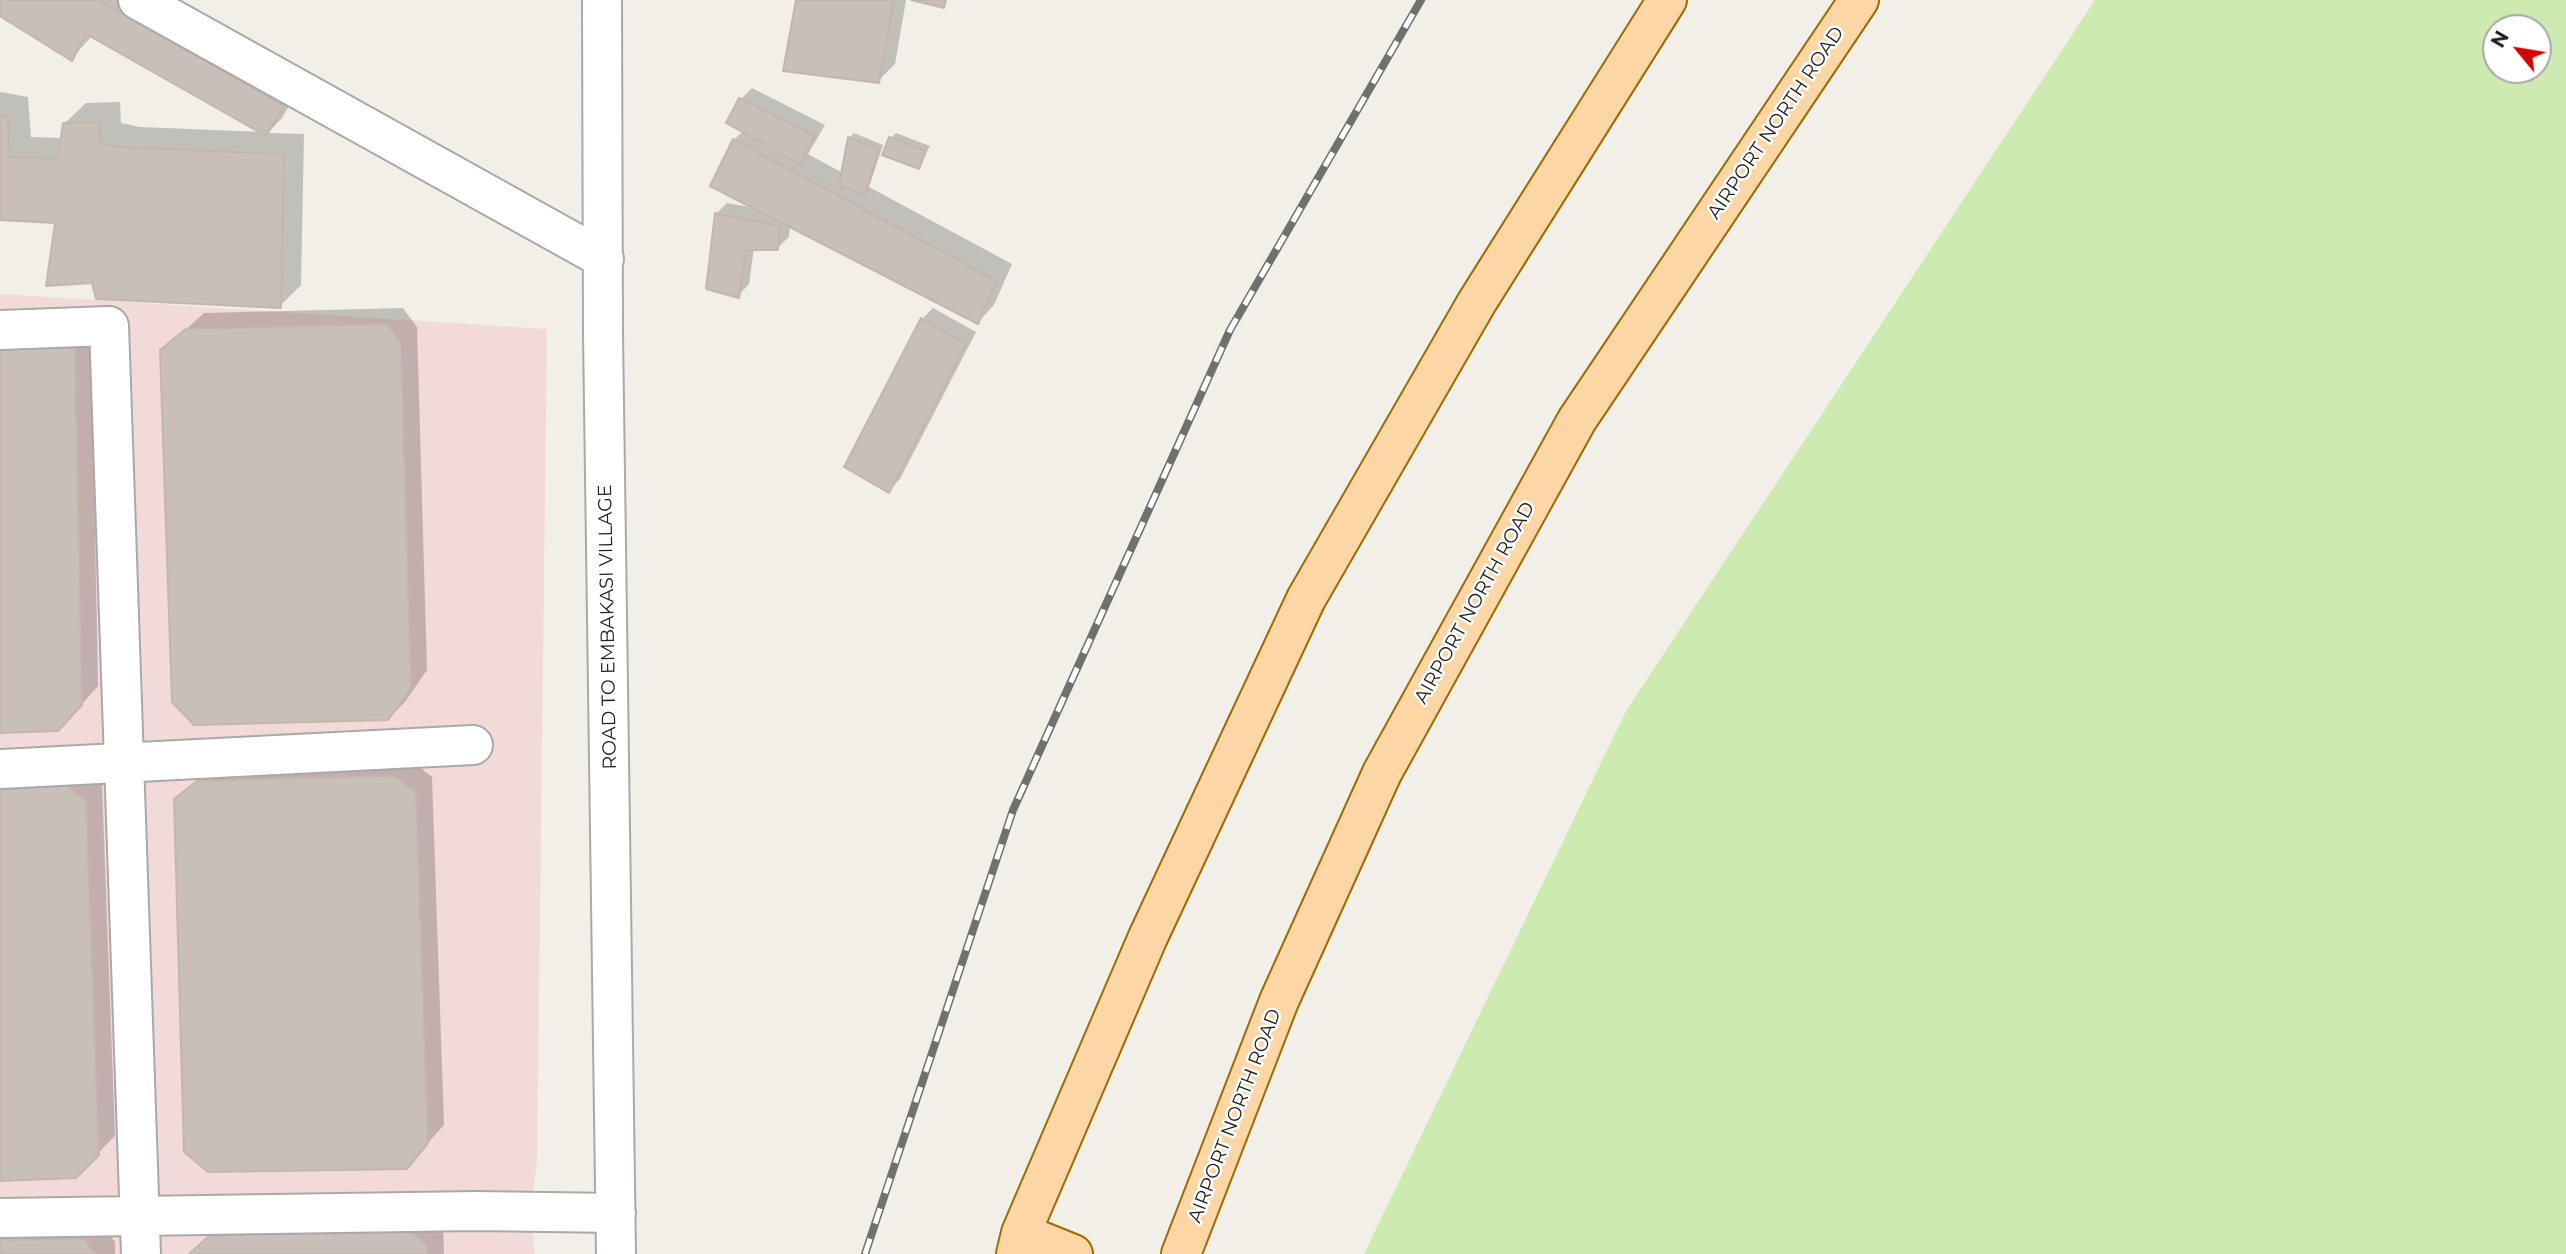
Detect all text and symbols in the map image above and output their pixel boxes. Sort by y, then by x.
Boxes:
north arrow [2482,14,2552,84]
street label: AIRPORT NORTH ROAD [1703,22,1849,224]
text: N [2486,27,2514,52]
street label: ROAD TO EMBAKASI VILLAGE [594,484,622,770]
street label: AIRPORT NORTH ROAD [1410,498,1540,708]
street label: AIRPORT NORTH ROAD [1184,1006,1286,1226]

